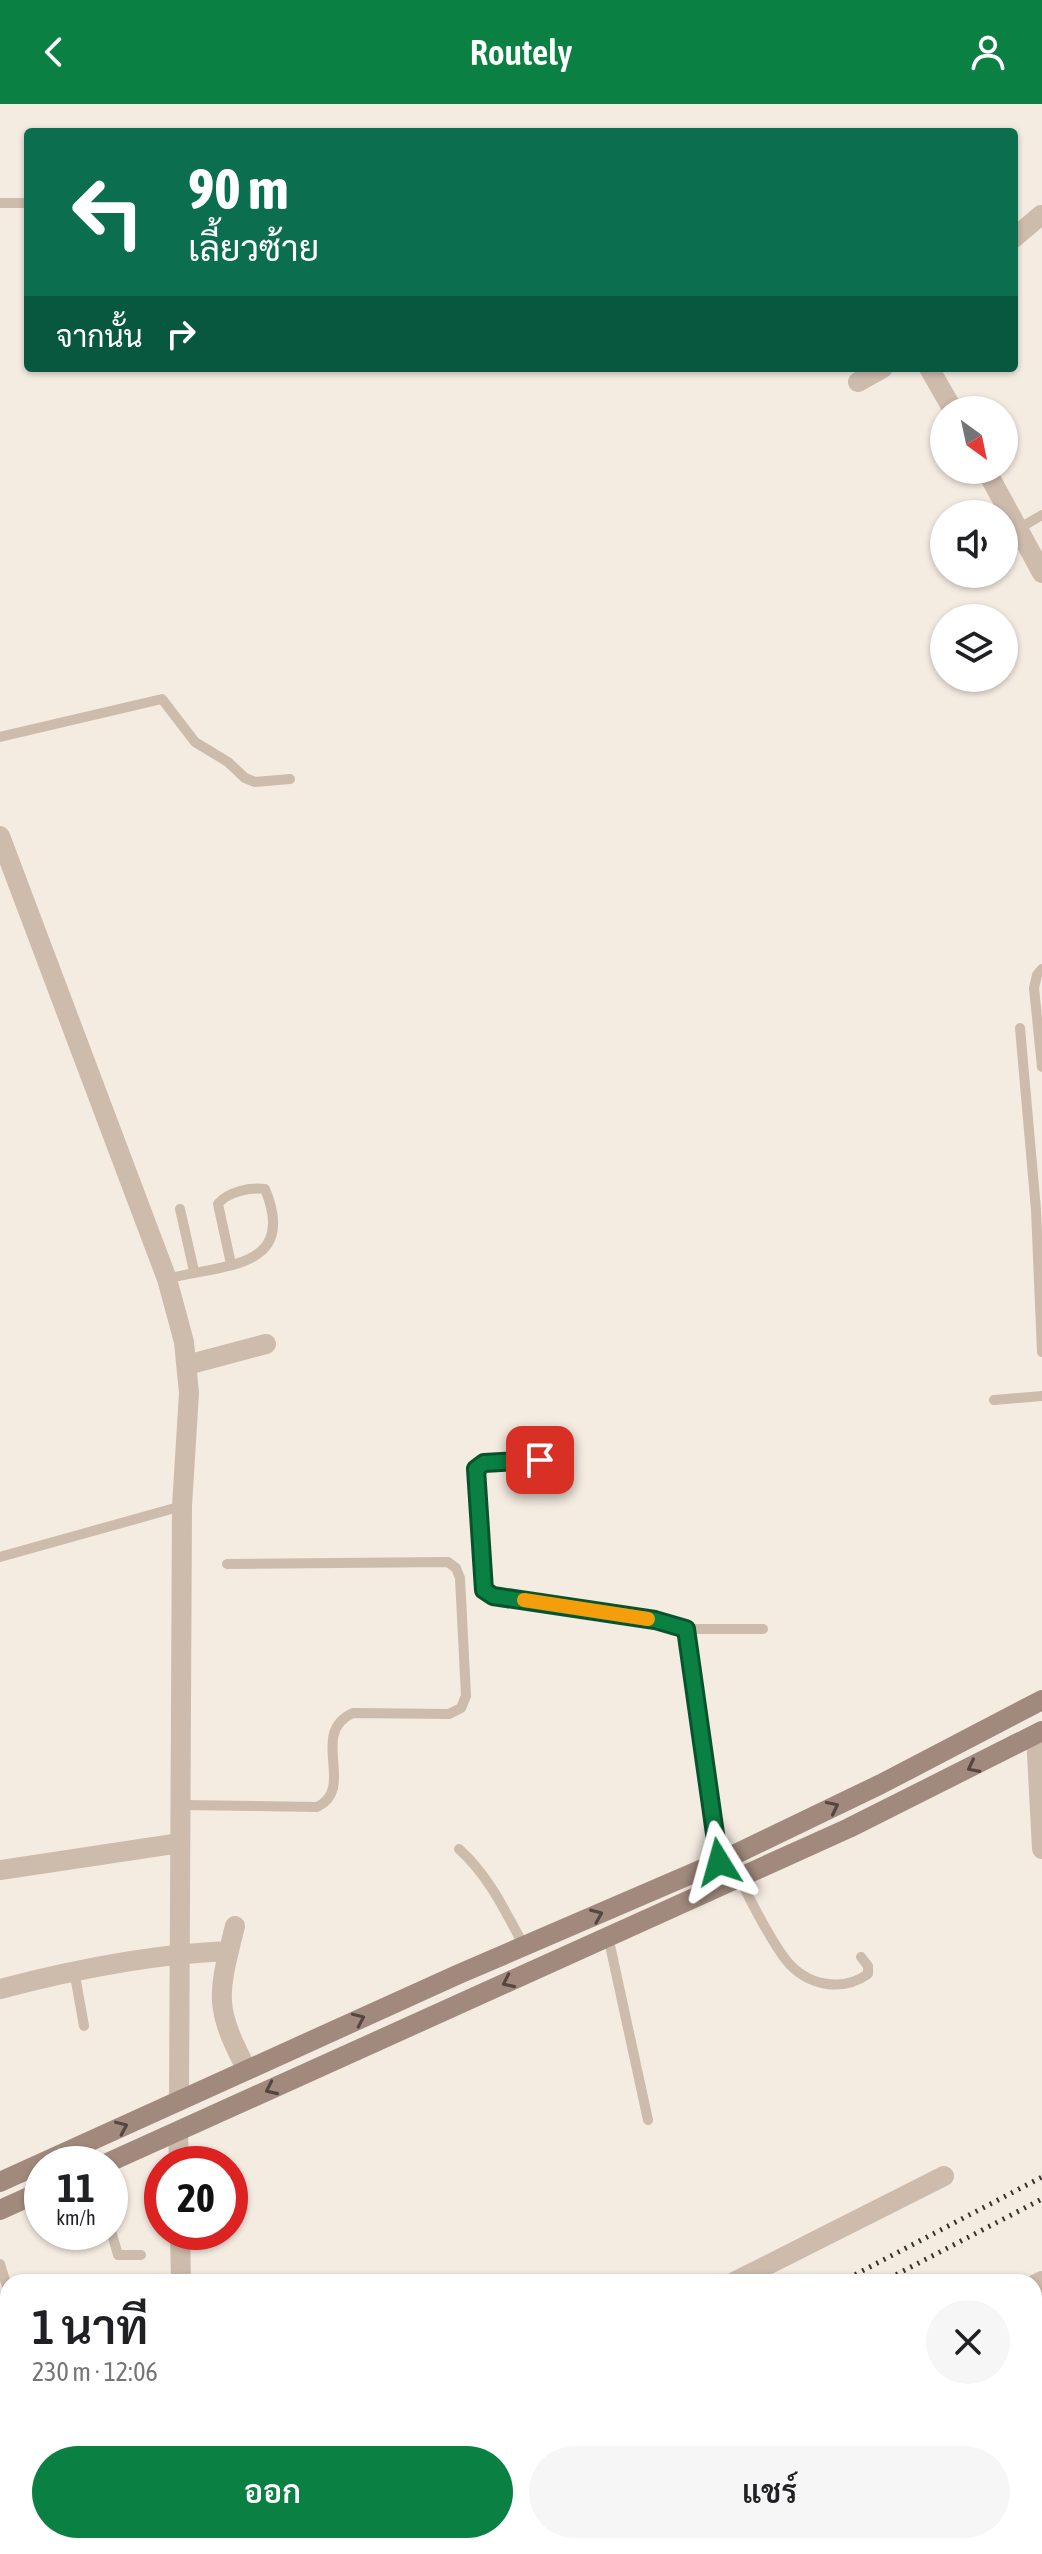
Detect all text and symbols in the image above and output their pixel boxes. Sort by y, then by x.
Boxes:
icon: back [32,30,76,74]
icon: person [966,30,1010,74]
text: Routely [470,31,572,73]
text: 90 m [188,157,289,221]
icon: left [56,160,160,264]
text: เลี้ยวซ้าย [188,227,319,269]
icon: right [159,312,203,356]
text: จากนั้น [56,319,143,353]
north arrow [930,396,1018,484]
map controls [930,396,1018,692]
button: sound [930,500,1018,588]
button: layers [930,604,1018,692]
pin [506,1426,574,1494]
icon: arrive [518,1438,562,1482]
one-way arrow [966,1757,981,1773]
one-way arrow [825,1801,840,1817]
position arrow [677,1820,761,1904]
one-way arrow [589,1908,603,1924]
one-way arrow [502,1972,516,1988]
one-way arrow [351,2013,365,2029]
one-way arrow [265,2080,279,2096]
one-way arrow [114,2121,128,2137]
speed limit sign: 20 [144,2146,248,2250]
text: 11 [57,2165,95,2210]
text: km/h [56,2206,96,2229]
text: 1 นาที [32,2299,148,2354]
button: close [926,2300,1010,2384]
text: 230 m · 12:06 [32,2357,158,2387]
button: ออก [32,2446,513,2538]
button: แชร์ [529,2446,1010,2538]

